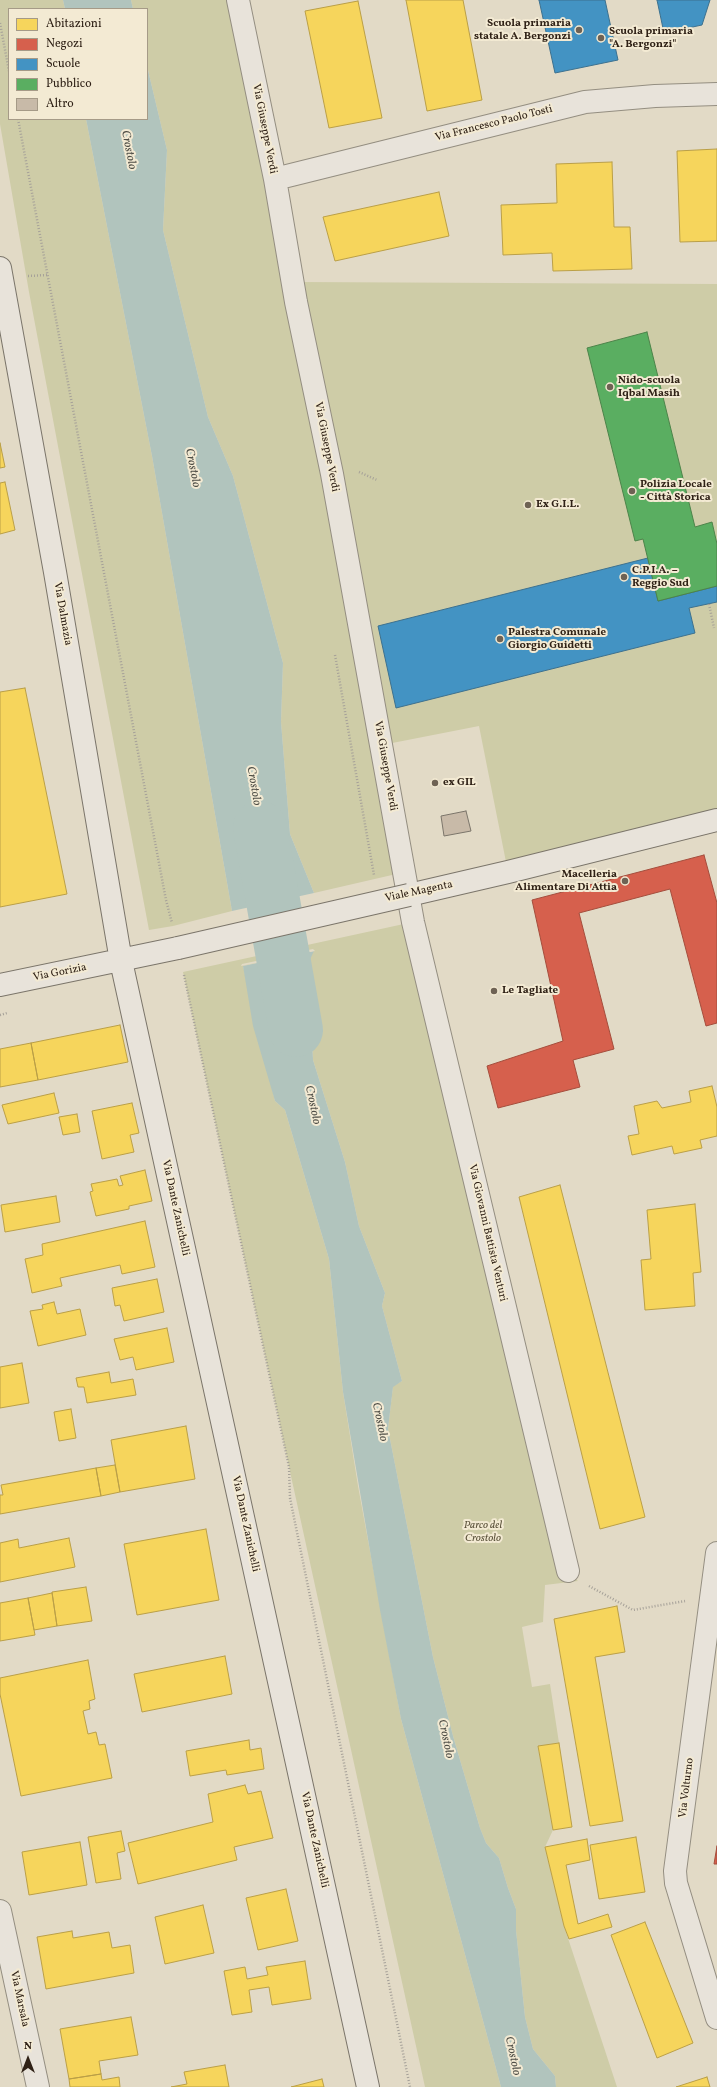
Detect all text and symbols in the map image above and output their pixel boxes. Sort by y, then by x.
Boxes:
legend [8,8,148,120]
text: Abitazioni [46,16,102,32]
place label: Scuola primaria statale A. Bergonzi [474,17,571,43]
marker: Scuola primaria statale A. Bergonzi [574,25,584,35]
place label: Scuola primaria "A. Bergonzi" [609,25,693,51]
marker: Scuola primaria "A. Bergonzi" [596,33,606,43]
text: Negozi [46,36,83,52]
text: Scuole [46,56,80,72]
text: Pubblico [46,76,92,92]
street label: Via Giuseppe Verdi [249,83,279,175]
text: Altro [46,96,74,112]
street label: Via Francesco Paolo Tosti [434,103,554,145]
water label: Crostolo [117,129,139,171]
place label: Nido-scuola Iqbal Masih [618,374,680,400]
marker: Nido-scuola Iqbal Masih [605,382,615,392]
street label: Via Giuseppe Verdi [311,401,341,493]
water label: Crostolo [181,447,203,489]
place label: Polizia Locale - Città Storica [640,478,712,504]
marker: Polizia Locale - Città Storica [627,486,637,496]
place label: Ex G.I.L. [536,498,579,512]
marker: Ex G.I.L. [523,500,533,510]
place label: C.P.I.A. – Reggio Sud [632,564,689,590]
marker: C.P.I.A. – Reggio Sud [619,572,629,582]
street label: Via Dalmazia [50,581,74,647]
place label: Palestra Comunale Giorgio Guidetti [508,626,606,652]
marker: Palestra Comunale Giorgio Guidetti [495,634,505,644]
street label: Via Giuseppe Verdi [371,720,399,812]
water label: Crostolo [242,765,264,807]
place label: ex GIL [443,776,476,790]
marker: ex GIL [430,778,440,788]
place label: Macelleria Alimentare Di Attia [515,868,617,894]
marker: Macelleria Alimentare Di Attia [620,876,630,886]
street label: Viale Magenta [384,878,454,906]
street label: Via Gorizia [32,961,88,985]
place label: Le Tagliate [502,984,558,998]
marker: Le Tagliate [489,986,499,996]
water label: Crostolo [301,1084,323,1126]
street label: Via Dante Zanichelli [158,1159,192,1257]
street label: Via Giovanni Battista Venturi [465,1163,509,1303]
water label: Crostolo [368,1401,390,1443]
street label: Via Dante Zanichelli [228,1475,262,1573]
park label: Parco del Crostolo [464,1519,502,1545]
water label: Crostolo [434,1718,456,1760]
street label: Via Volturno [677,1757,697,1819]
street label: Via Dante Zanichelli [297,1791,331,1889]
street label: Via Marsala [7,1970,31,2028]
water label: Crostolo [501,2035,523,2077]
north arrow [8,2039,48,2079]
text: N [24,2039,32,2054]

